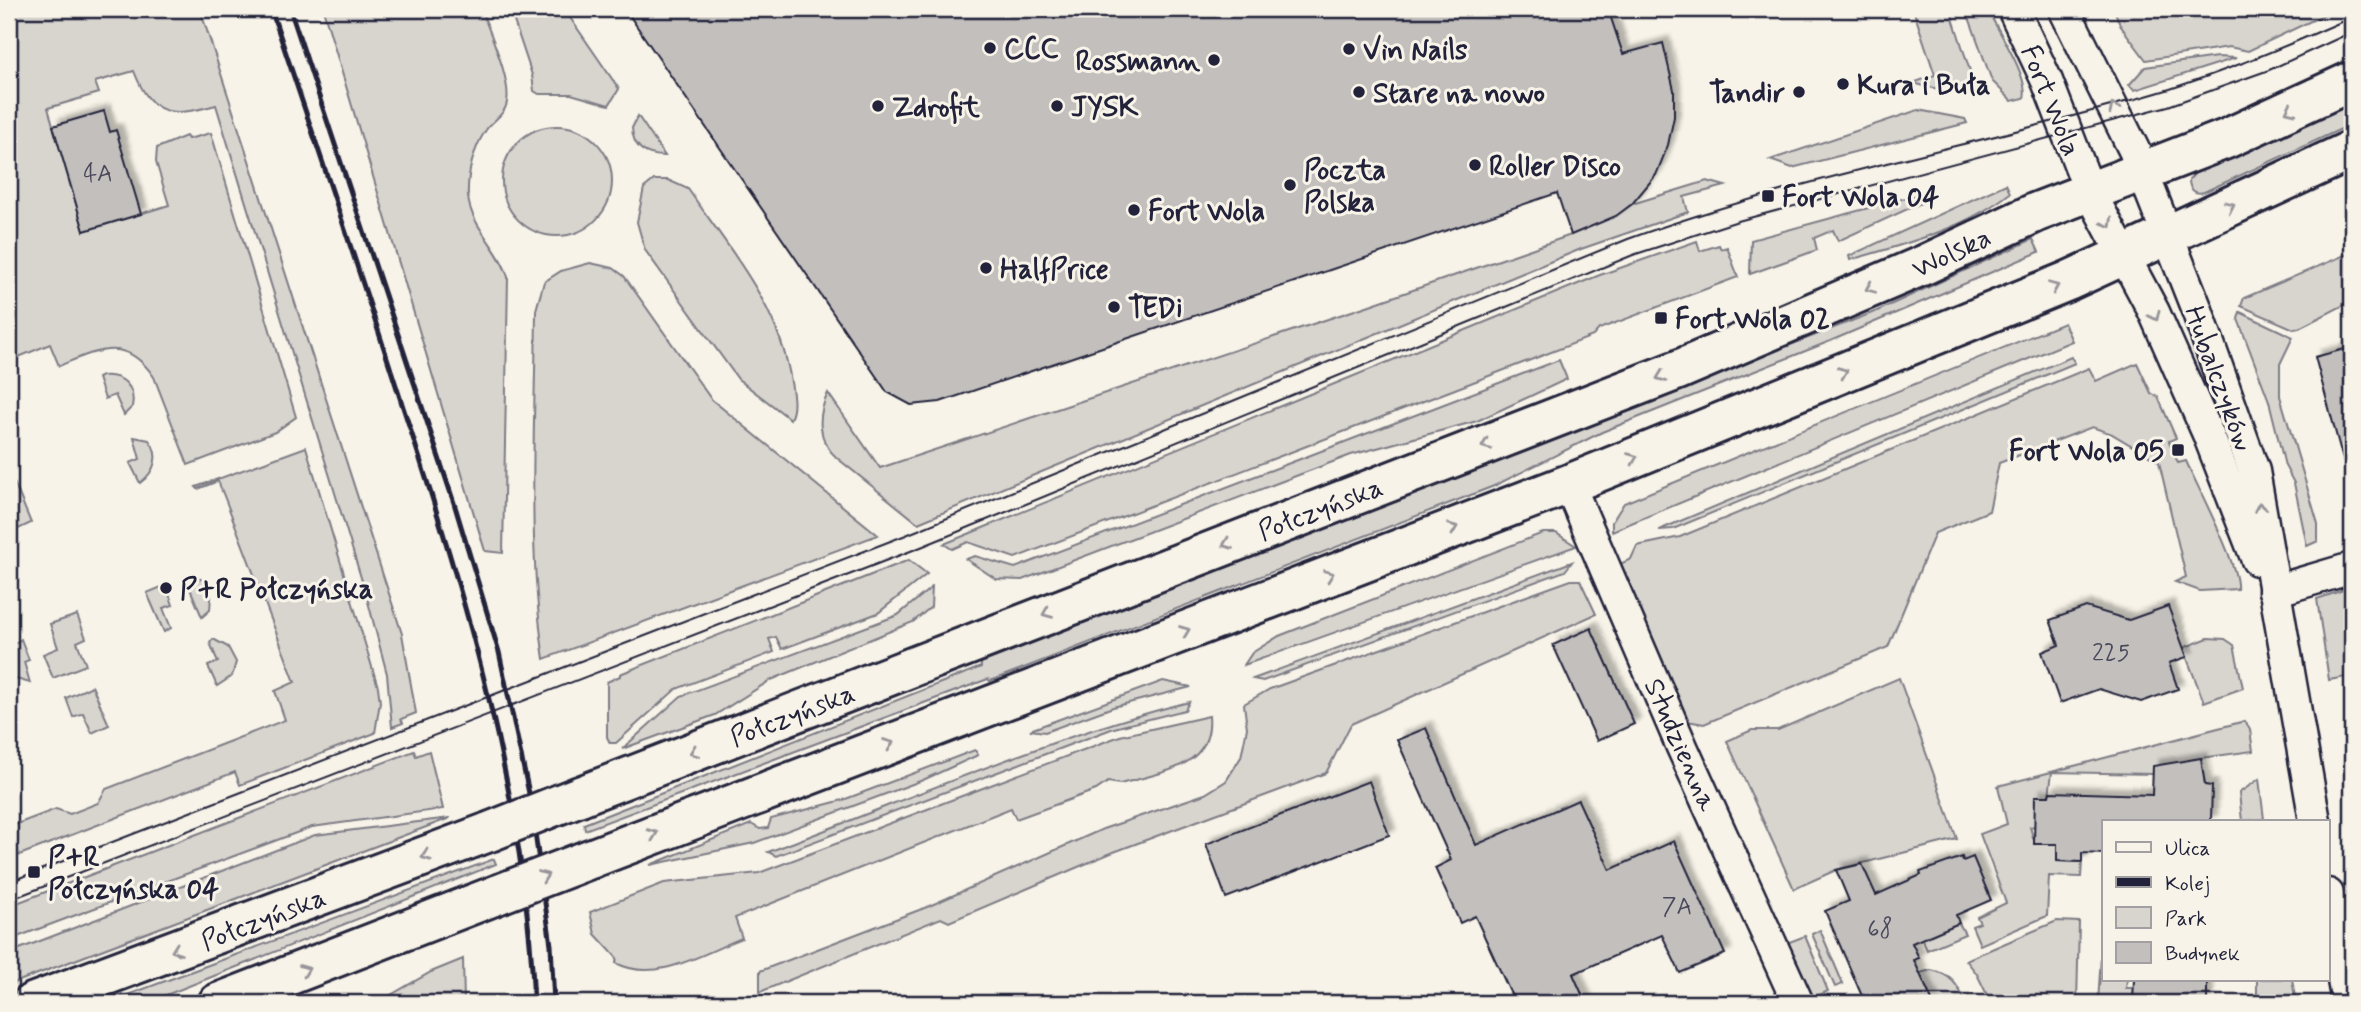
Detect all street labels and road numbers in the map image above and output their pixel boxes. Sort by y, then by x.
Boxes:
street label: Fort Wola [2011,40,2089,162]
street label: Wolska [1907,220,1998,289]
street label: Hubalczyków [2174,301,2261,457]
street label: Połczyńska [1253,470,1389,551]
street label: Studzienna [1634,673,1725,817]
street label: Połczyńska [725,676,861,757]
street label: Połczyńska [196,880,332,961]

